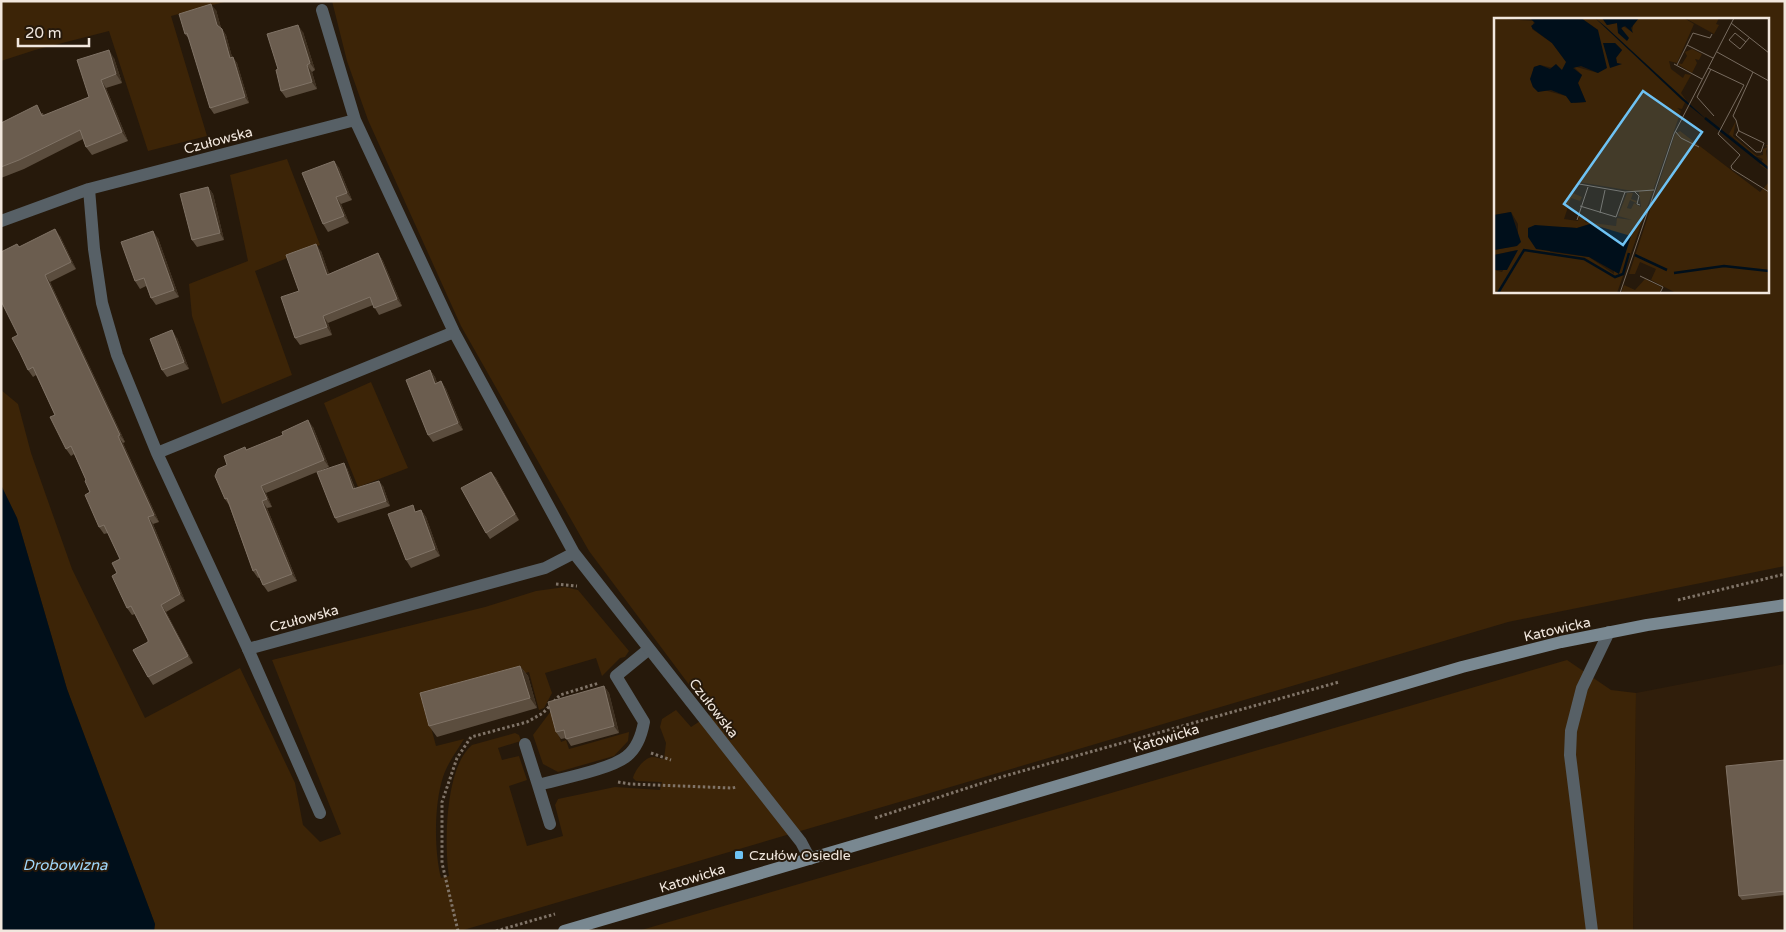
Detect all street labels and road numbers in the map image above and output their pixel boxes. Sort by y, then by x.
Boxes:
street label: Czułowska [182,123,254,158]
street label: Czułowska [268,601,340,636]
street label: Katowicka [1522,614,1592,645]
street label: Czułowska [685,675,742,741]
street label: Katowicka [1131,720,1201,757]
street label: Katowicka [657,860,727,897]

